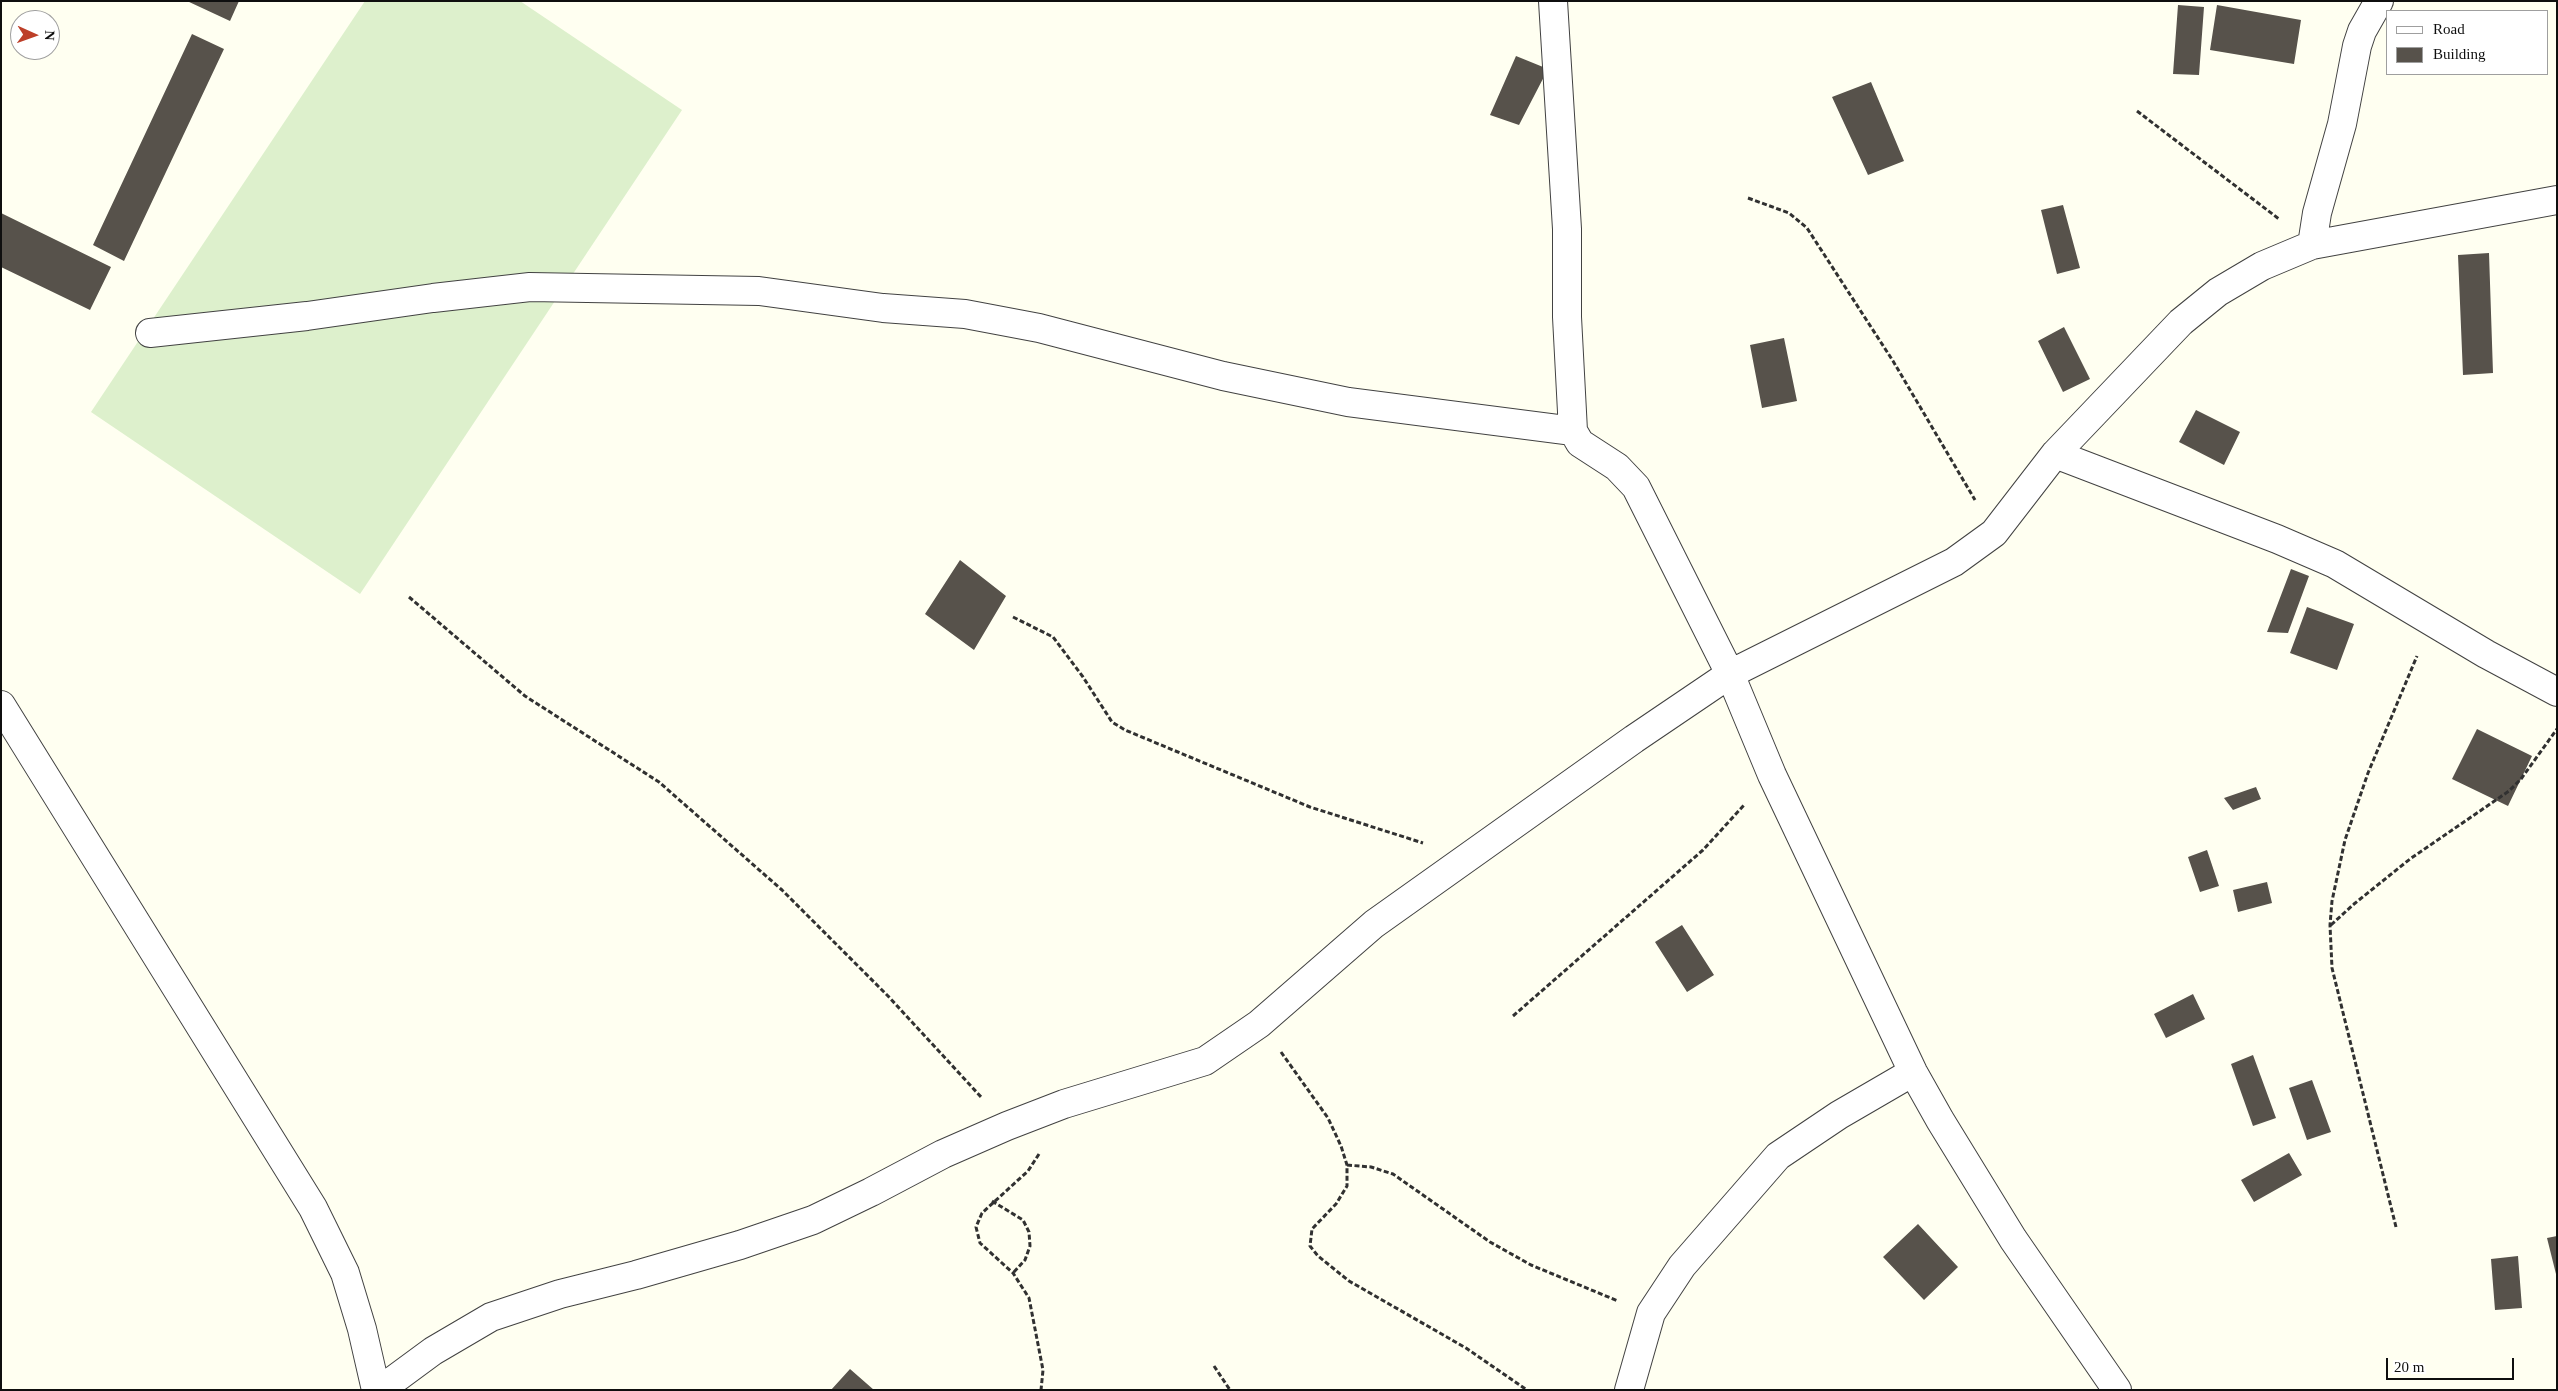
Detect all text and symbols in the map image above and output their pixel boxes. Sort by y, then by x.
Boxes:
north arrow [10,10,60,60]
legend [2386,10,2548,75]
text: Road [2433,21,2465,37]
text: N [42,30,57,41]
text: Building [2433,46,2486,62]
scale bar [2388,1348,2516,1380]
text: 20 m [2394,1359,2424,1375]

